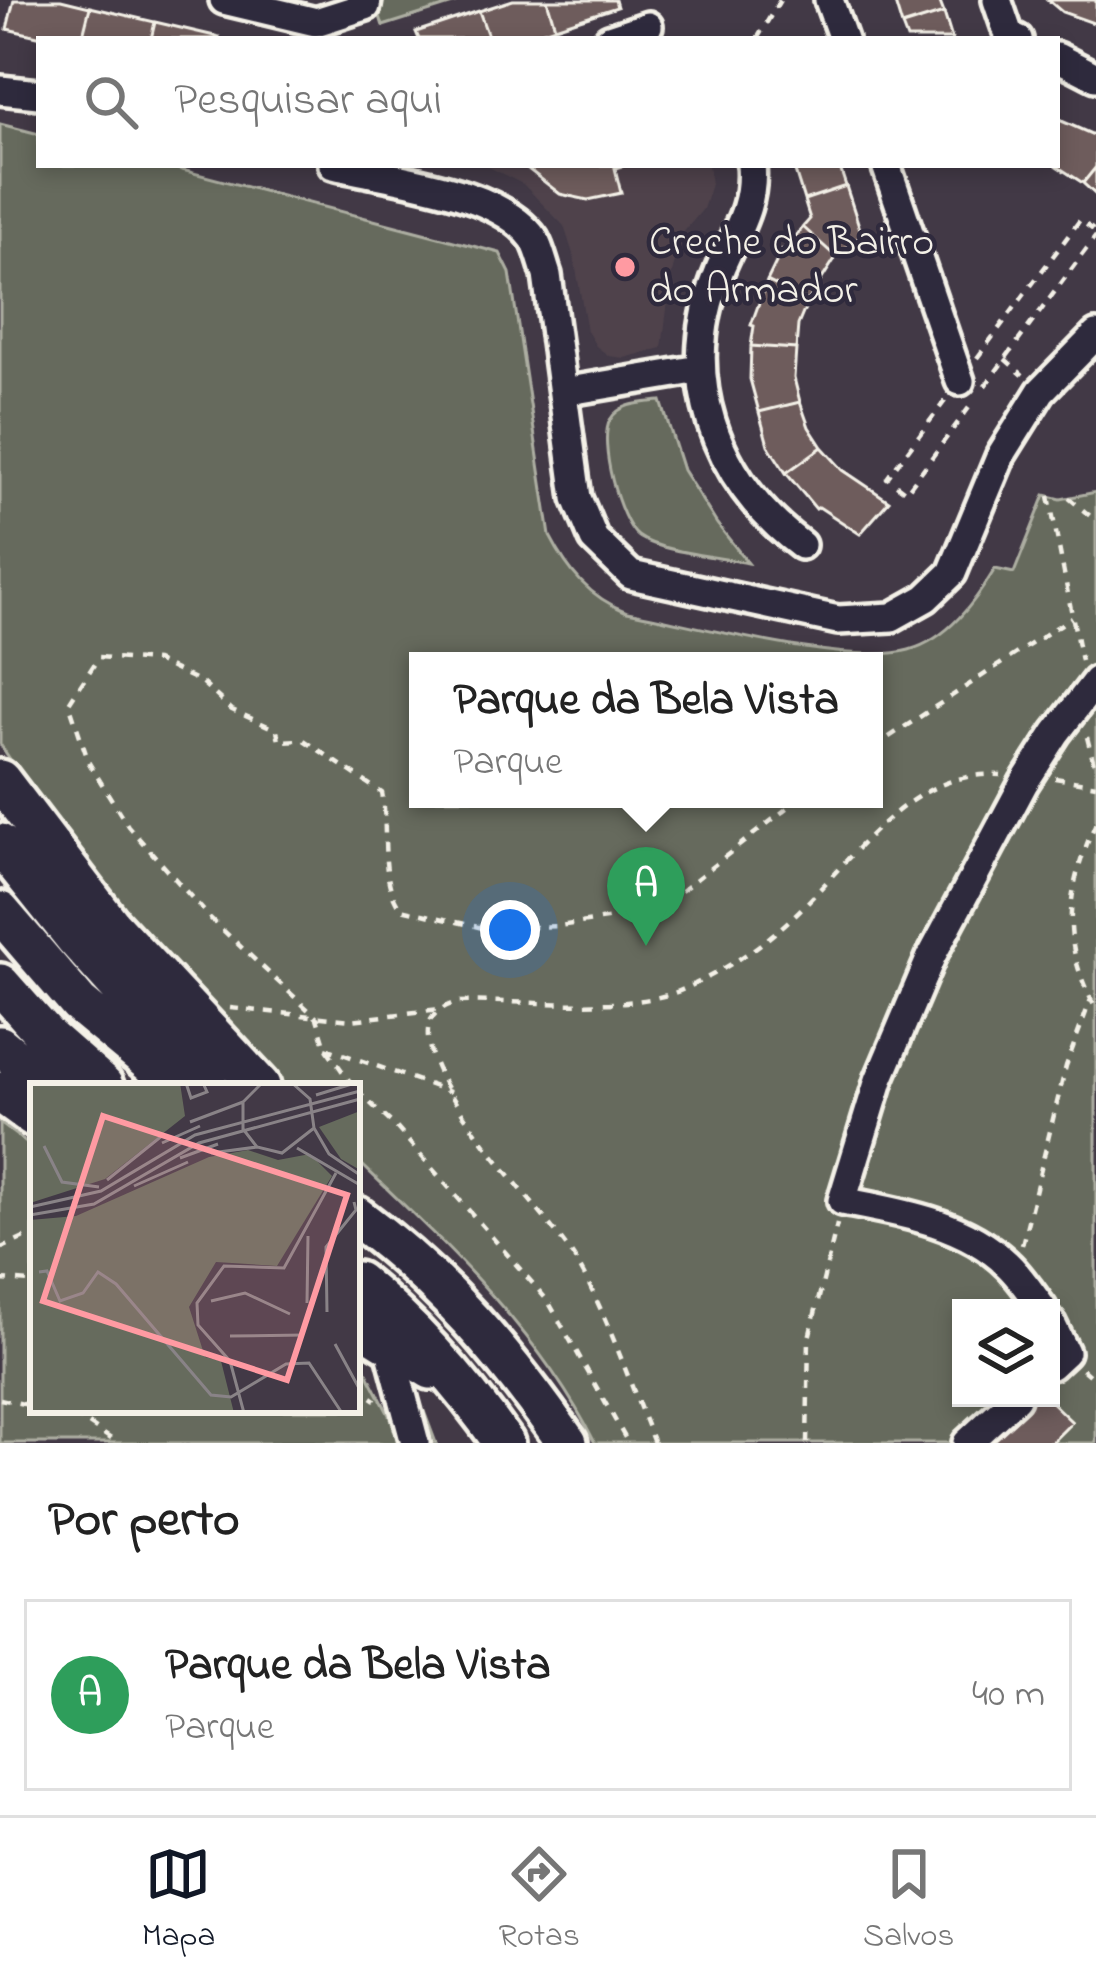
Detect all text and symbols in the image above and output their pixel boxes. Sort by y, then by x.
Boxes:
search box [36,36,1060,168]
icon: search [78,69,144,135]
text: Pesquisar aqui [174,69,442,135]
place label: Creche do Bairro do Armador [649,213,934,322]
marker: Creche do Bairro do Armador [612,254,638,280]
popup [409,652,883,808]
text: Parque da Bela Vista [453,669,839,735]
text: Parque [453,735,563,792]
pin: A [607,847,685,946]
your location [480,900,540,960]
inset map [30,1083,360,1413]
map controls [952,1299,1060,1407]
button: layers [952,1299,1060,1407]
text: Por perto [48,1484,240,1559]
text: Parque da Bela Vista [165,1634,551,1700]
text: A [78,1667,102,1724]
text: 40 m [972,1667,1045,1724]
text: Parque [165,1700,274,1757]
tab: Mapa [142,1841,215,1961]
tab: Rotas [499,1841,580,1961]
tab: Salvos [863,1841,954,1961]

